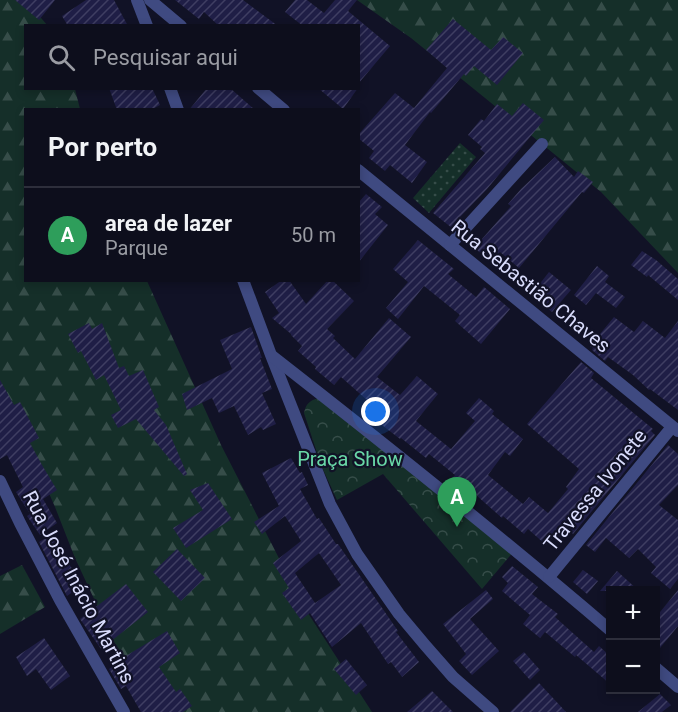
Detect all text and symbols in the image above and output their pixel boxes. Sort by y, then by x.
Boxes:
search box [24,24,360,90]
icon: search [45,41,78,74]
text: Pesquisar aqui [93,45,238,70]
text: Por perto [48,132,157,162]
text: area de lazer [105,211,232,236]
street label: Rua Sebastião Chaves [447,214,615,358]
text: A [61,223,74,247]
text: 50 m [291,223,336,247]
text: Parque [105,236,168,260]
your location [361,397,390,426]
street label: Travessa Ivonete [538,424,652,556]
park label: Praça Show [297,447,403,471]
pin: A [438,478,476,527]
street label: Rua José Inácio Martins [18,486,140,688]
map controls [606,586,660,694]
button: + [606,586,660,640]
button: − [606,640,660,694]

